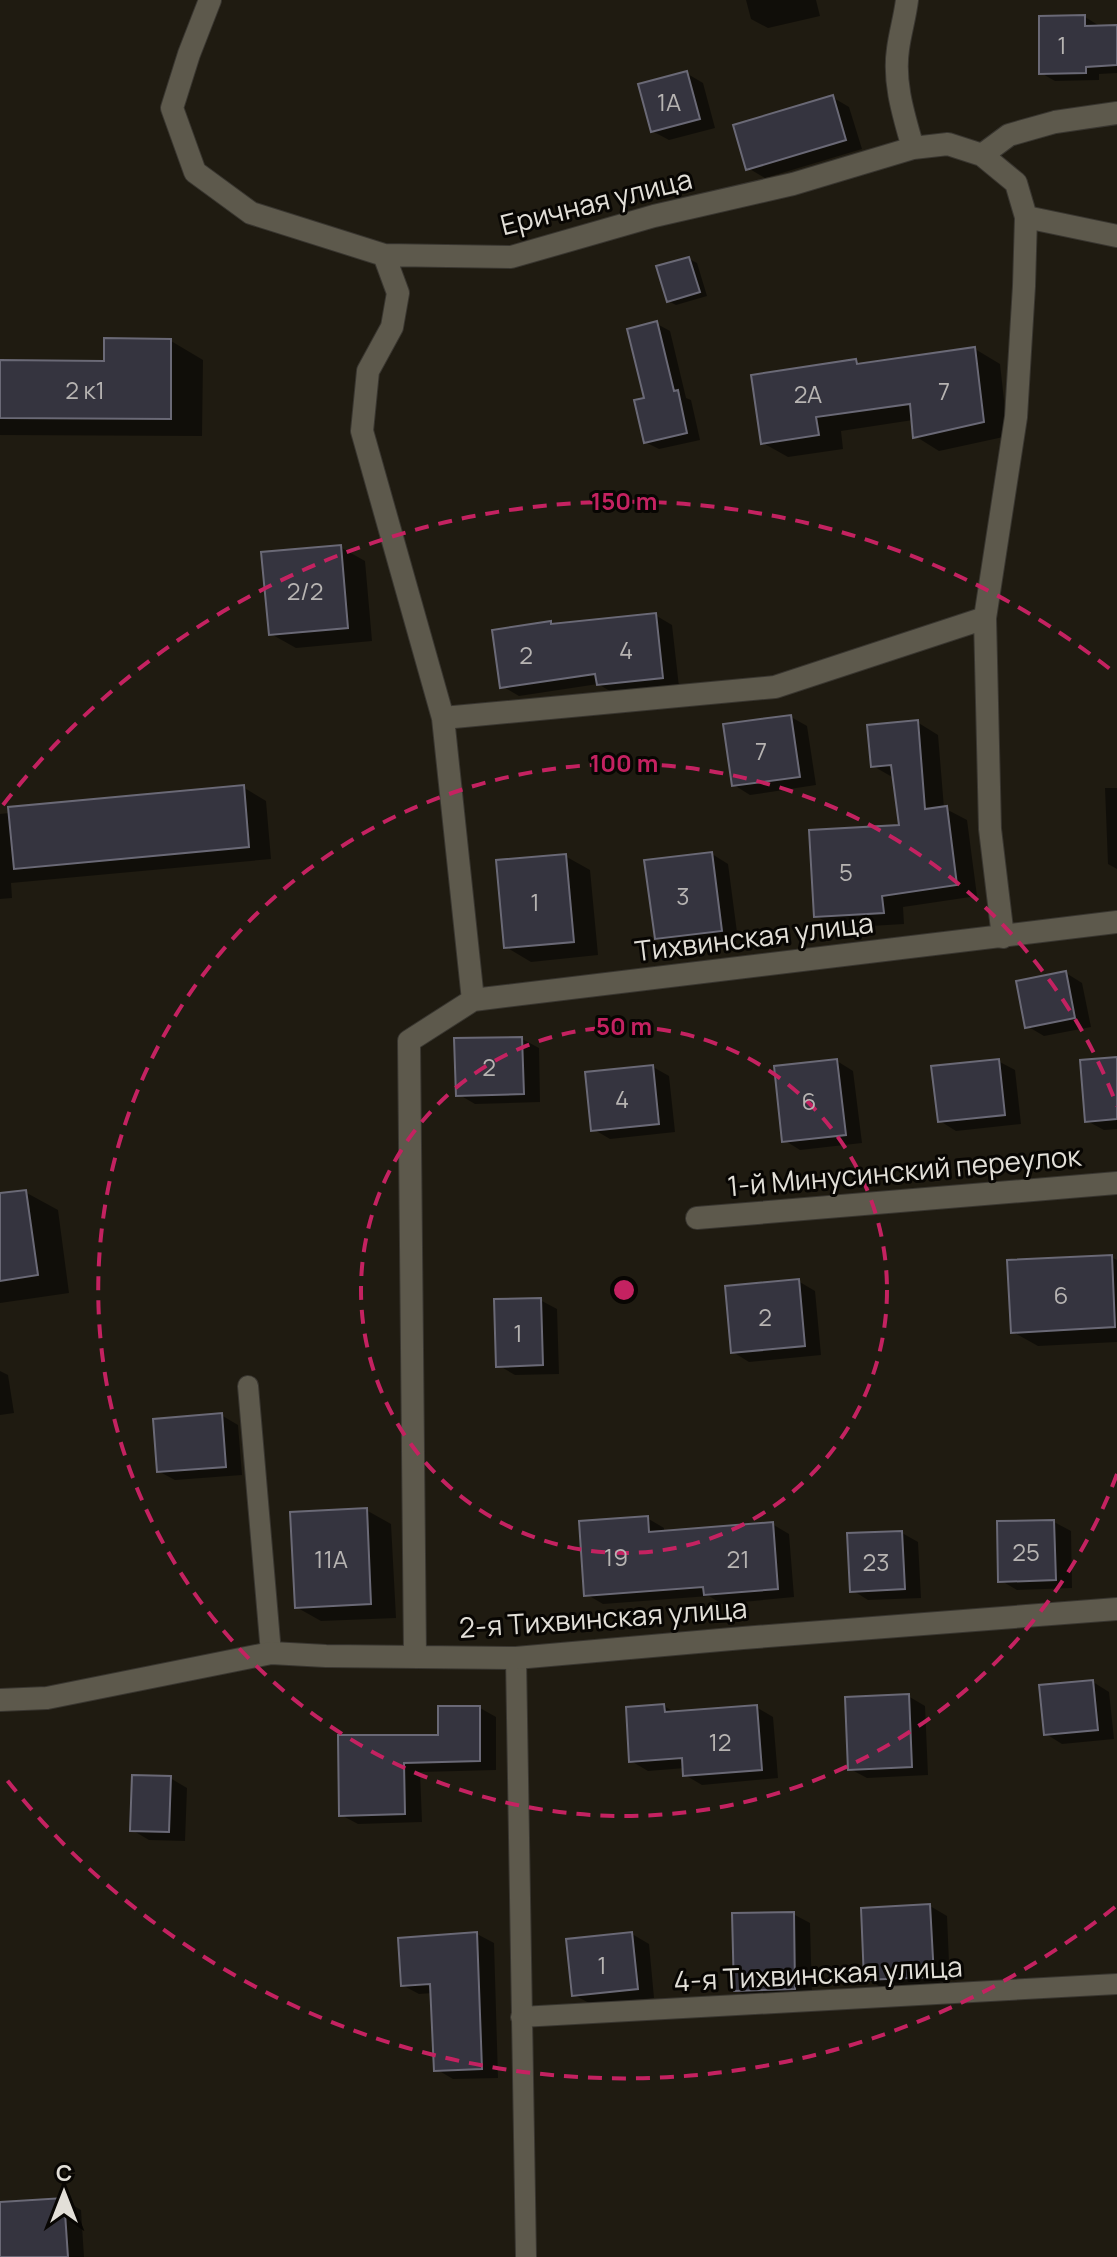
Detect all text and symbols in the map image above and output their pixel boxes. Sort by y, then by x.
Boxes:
house number: 1 [1057,28,1067,61]
house number: 1А [657,85,681,118]
street label: Еричная улица [496,159,696,243]
house number: 2 к1 [65,373,105,406]
house number: 7 [938,374,950,407]
house number: 2А [794,377,822,410]
text: 150 m [591,484,657,517]
house number: 2/2 [287,574,323,607]
house number: 4 [619,633,633,666]
house number: 2 [519,638,533,671]
house number: 7 [755,734,767,767]
text: 100 m [590,746,658,779]
house number: 5 [839,855,853,888]
house number: 3 [676,879,690,912]
house number: 1 [530,885,540,918]
street label: Тихвинская улица [633,903,875,969]
text: 50 m [596,1009,652,1042]
house number: 2 [482,1050,496,1083]
house number: 4 [615,1082,629,1115]
house number: 6 [802,1084,816,1117]
street label: 1-й Минусинский переулок [726,1136,1084,1204]
centre of rings [610,1276,638,1304]
house number: 6 [1054,1278,1068,1311]
house number: 2 [758,1300,772,1333]
house number: 1 [513,1316,523,1349]
house number: 25 [1012,1535,1040,1568]
house number: 19 [604,1540,628,1573]
house number: 11А [314,1542,348,1575]
house number: 21 [726,1542,750,1575]
house number: 23 [863,1545,889,1578]
street label: 2-я Тихвинская улица [458,1588,748,1646]
house number: 12 [708,1725,732,1758]
street label: 4-я Тихвинская улица [673,1946,963,2000]
house number: 1 [597,1948,607,1981]
north arrow [24,2153,104,2233]
text: С [56,2158,72,2188]

